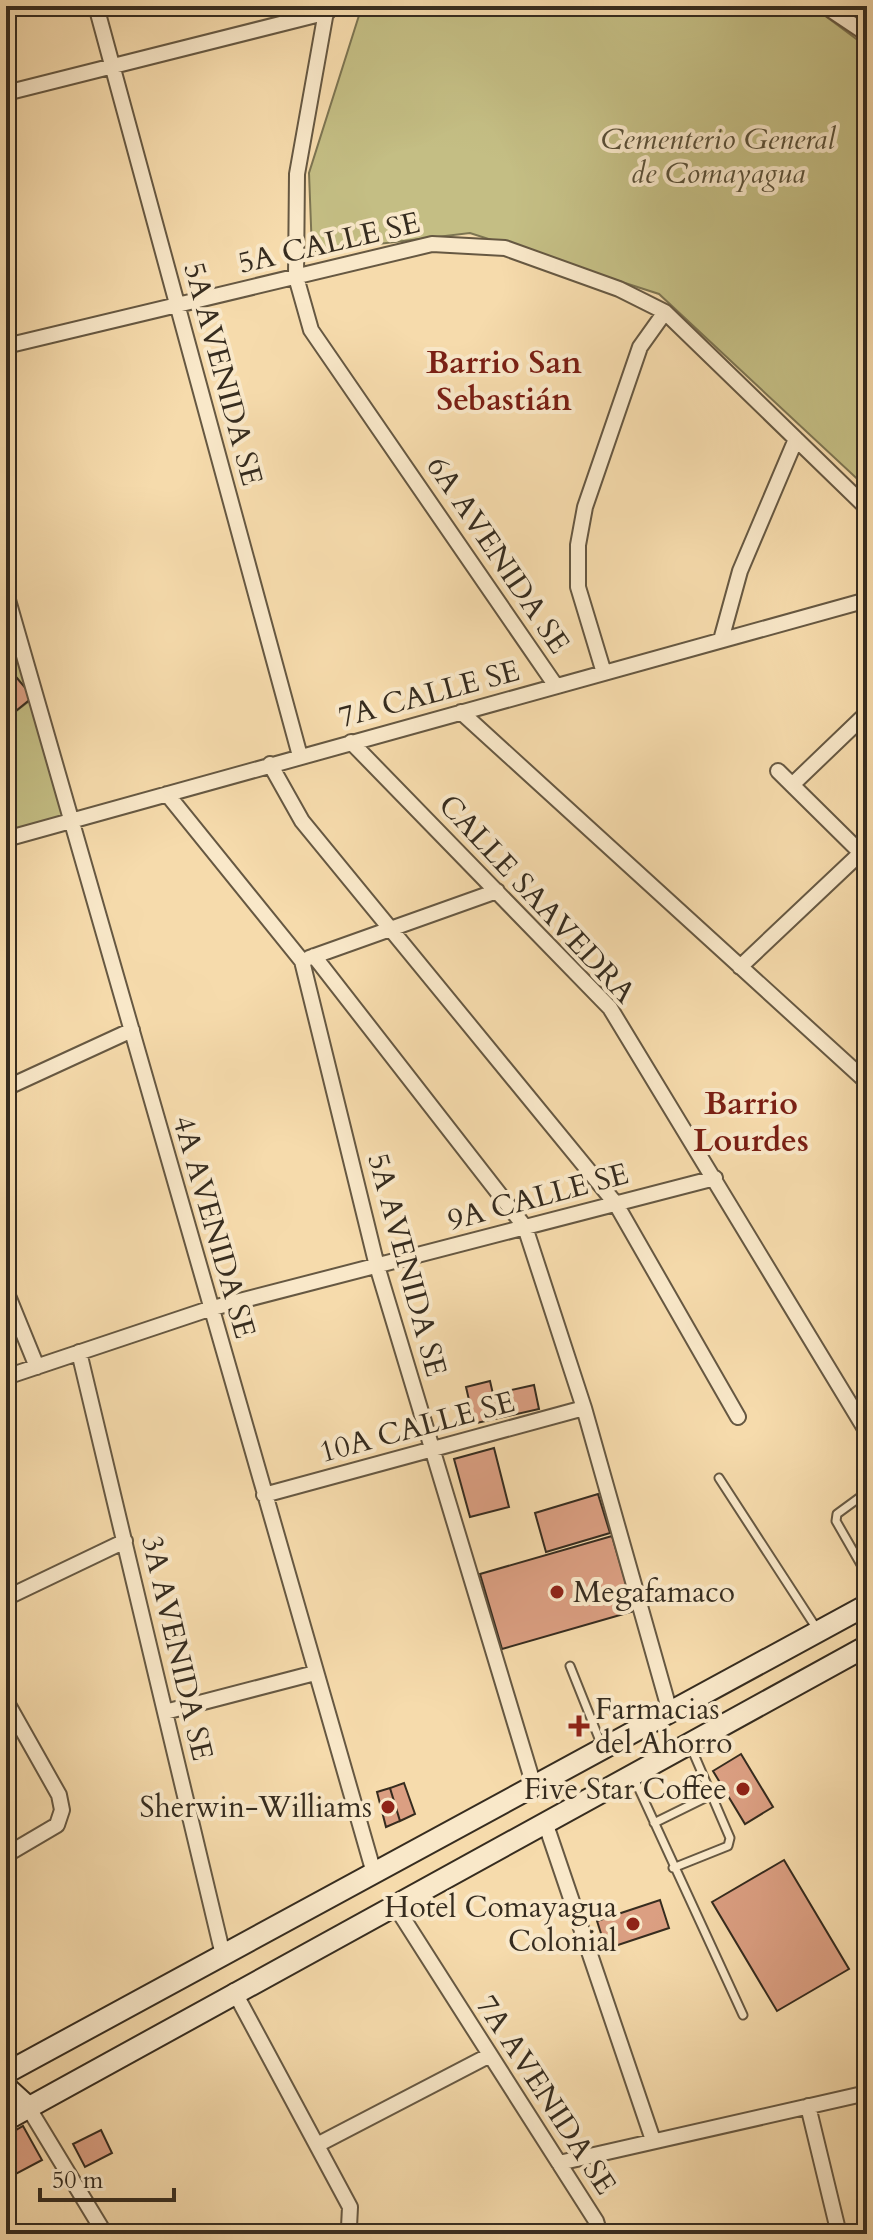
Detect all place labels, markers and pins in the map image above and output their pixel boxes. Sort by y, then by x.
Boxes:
place label: Megafamaco [573,1572,735,1613]
marker: Megafamaco [548,1583,566,1601]
place label: Farmacias del Ahorro [595,1689,732,1764]
marker: Farmacias del Ahorro [570,1717,588,1735]
place label: Five Star Coffee [524,1769,727,1810]
marker: Five Star Coffee [734,1780,752,1798]
place label: Sherwin-Williams [139,1787,372,1828]
marker: Sherwin-Williams [379,1798,397,1816]
place label: Hotel Comayagua Colonial [384,1887,617,1962]
marker: Hotel Comayagua Colonial [624,1915,642,1933]

